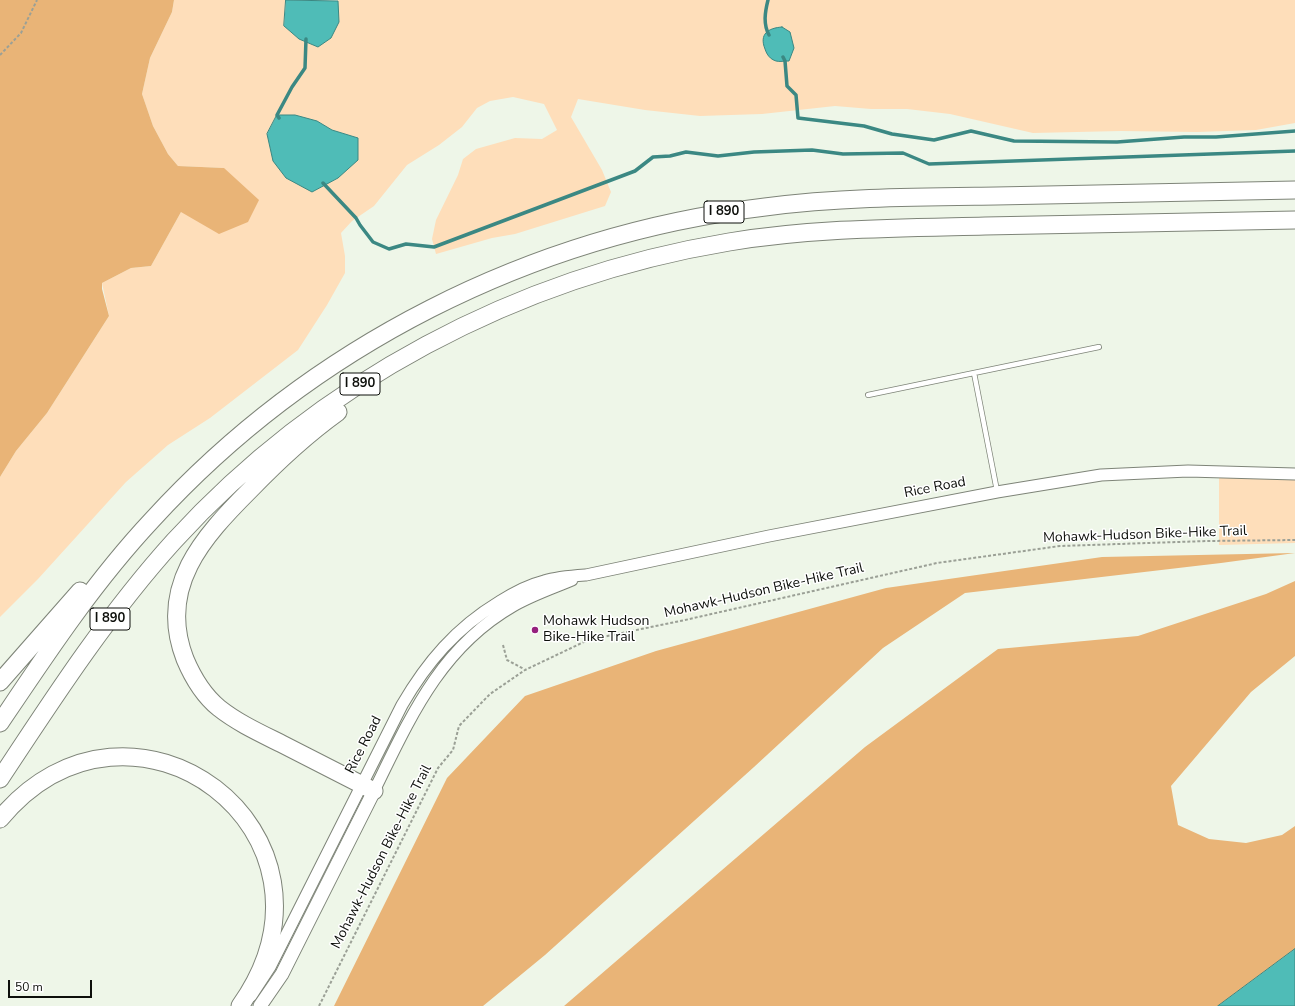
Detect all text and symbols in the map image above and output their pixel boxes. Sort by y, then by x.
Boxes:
road number: I 890 [704,201,744,223]
road number: I 890 [340,373,380,395]
street label: Rice Road [903,474,967,502]
street label: Mohawk-Hudson Bike-Hike Trail [1043,523,1247,547]
street label: Mohawk-Hudson Bike-Hike Trail [663,560,865,622]
road number: I 890 [90,608,130,630]
place label: Mohawk Hudson Bike-Hike Trail [543,614,650,646]
marker: Mohawk Hudson Bike-Hike Trail [530,625,540,635]
street label: Rice Road [342,713,386,777]
street label: Mohawk-Hudson Bike-Hike Trail [328,762,436,952]
scale bar [10,972,94,998]
text: 50 m [15,979,43,995]

